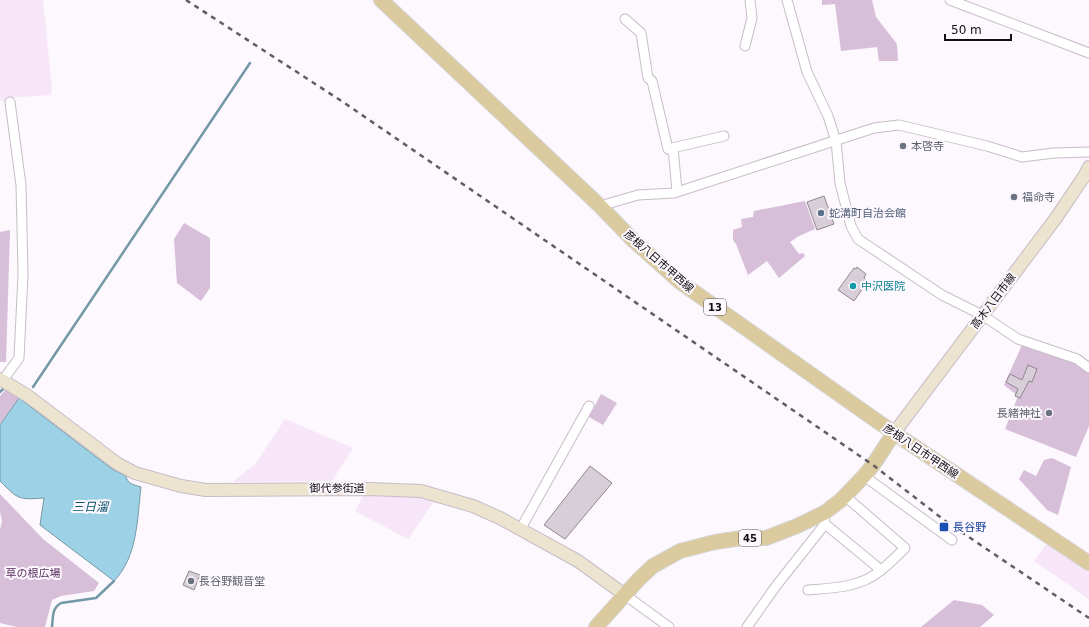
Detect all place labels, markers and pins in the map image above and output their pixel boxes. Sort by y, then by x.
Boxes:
place label: 本啓寺 [911,140,944,153]
marker: 本啓寺 [898,141,908,151]
place label: 福命寺 [1022,191,1055,204]
marker: 福命寺 [1009,192,1019,202]
place label: 蛇溝町自治会館 [829,207,906,220]
marker: 蛇溝町自治会館 [816,208,826,218]
place label: 中沢医院 [861,280,905,293]
marker: 中沢医院 [848,281,858,291]
place label: 長緒神社 [997,407,1041,420]
marker: 長緒神社 [1044,408,1054,418]
marker: 長谷野 [938,521,950,533]
place label: 長谷野 [953,521,986,534]
place label: 長谷野観音堂 [199,575,265,588]
marker: 長谷野観音堂 [186,576,196,586]

